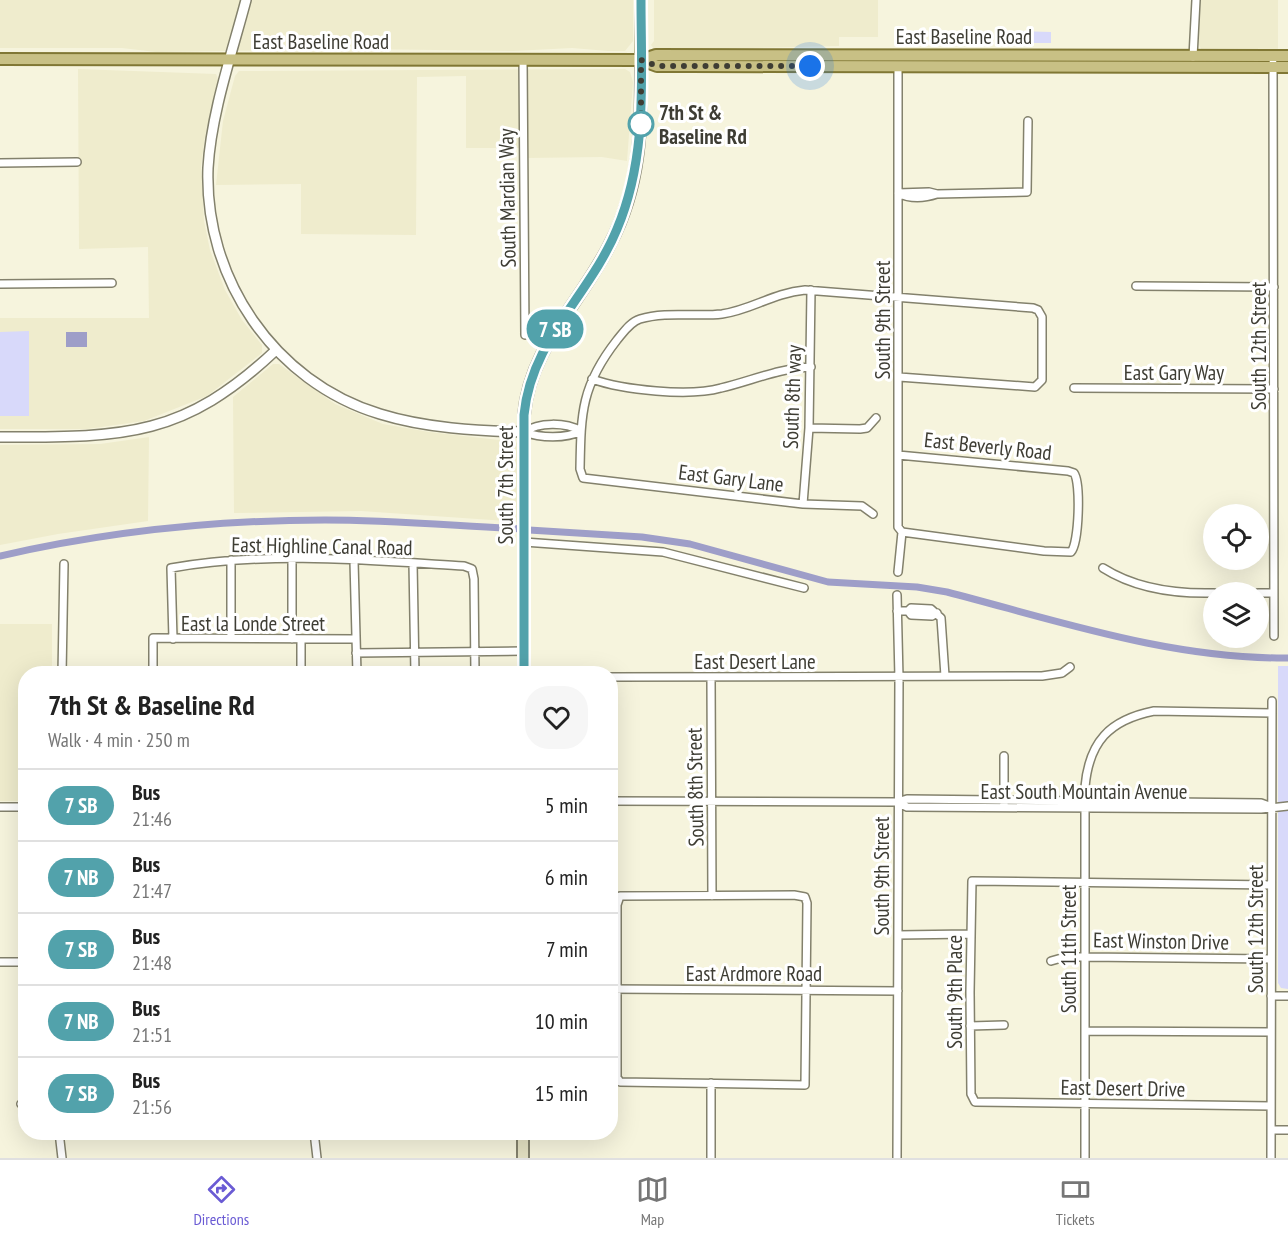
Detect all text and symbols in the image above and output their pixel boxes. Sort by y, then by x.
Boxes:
street label: East Baseline Road [896,23,1032,50]
street label: East Baseline Road [253,28,389,55]
your location [795,51,825,81]
place label: 7th St & Baseline Rd [659,99,747,150]
marker: 7th St & Baseline Rd [628,111,654,137]
street label: South Mardian Way [492,128,522,268]
street label: South 9th Street [869,260,896,380]
street label: South 12th Street [1245,282,1272,410]
line badge: 7 SB [513,310,597,348]
text: 7 SB [539,316,571,343]
street label: South 8th way [777,344,807,450]
street label: East Gary Way [1124,359,1224,386]
street label: South 7th Street [492,425,519,544]
street label: East Beverly Road [923,426,1053,466]
street label: East Gary Lane [677,458,785,498]
map controls [1203,504,1269,648]
button: locate [1203,504,1269,570]
street label: East Highline Canal Road [231,531,413,561]
button: layers [1203,582,1269,648]
street label: East la Londe Street [181,610,325,637]
street label: East Desert Lane [694,648,816,675]
text: 7th St & Baseline Rd [48,686,255,723]
button: heart [525,686,588,749]
text: Walk · 4 min · 250 m [48,727,190,753]
street label: South 8th Street [680,727,710,847]
text: Bus [132,778,160,806]
street label: East South Mountain Avenue [980,778,1188,805]
text: 5 min [545,791,588,819]
text: 7 SB [65,792,97,819]
text: 21:46 [132,806,172,832]
street label: South 9th Street [868,816,895,936]
text: Bus [132,850,160,878]
text: 6 min [545,863,588,891]
text: 7 NB [63,864,99,891]
street label: South 12th Street [1242,865,1269,993]
text: 21:47 [132,878,172,904]
street label: South 11th Street [1055,885,1082,1013]
text: Bus [132,922,160,950]
street label: East Winston Drive [1093,926,1229,956]
text: 7 min [546,935,588,963]
street label: South 9th Place [941,935,968,1049]
text: 7 SB [65,936,97,963]
text: 21:48 [132,950,172,976]
street label: East Ardmore Road [686,960,822,987]
text: Bus [132,994,160,1022]
text: 10 min [535,1007,588,1035]
text: 7 NB [63,1008,99,1035]
text: 21:51 [132,1022,172,1048]
text: Bus [132,1066,160,1094]
street label: East Desert Drive [1060,1073,1186,1103]
text: 15 min [535,1079,588,1107]
text: 7 SB [65,1080,97,1107]
text: 21:56 [132,1094,172,1120]
tab: Directions [193,1173,249,1229]
tab: Map [636,1173,669,1229]
tab: Tickets [1056,1173,1095,1229]

